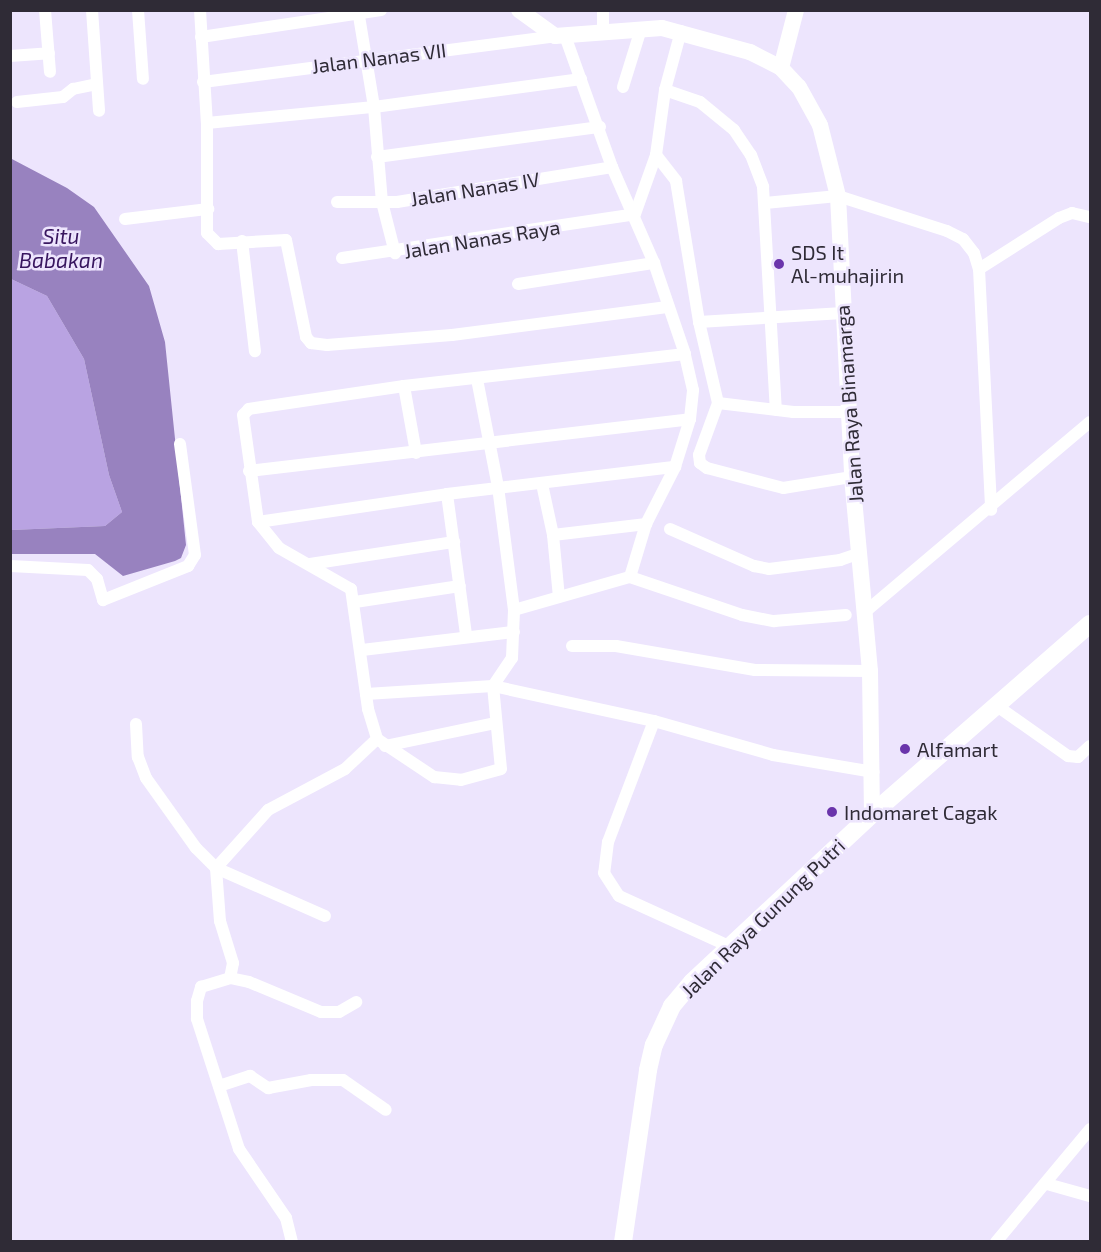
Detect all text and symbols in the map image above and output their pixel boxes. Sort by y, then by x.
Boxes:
street label: Jalan Nanas VII [310,38,448,78]
street label: Jalan Nanas IV [409,167,541,211]
street label: Jalan Nanas Raya [402,215,562,263]
water label: Situ Babakan [19,223,103,273]
place label: SDS It Al-muhajirin [791,240,904,287]
marker: SDS It Al-muhajirin [772,257,786,271]
street label: Jalan Raya Binamarga [830,304,868,504]
place label: Alfamart [917,737,998,761]
marker: Alfamart [898,742,912,756]
place label: Indomaret Cagak [844,800,997,824]
marker: Indomaret Cagak [825,805,839,819]
street label: Jalan Raya Gunung Putri [676,834,850,1002]

